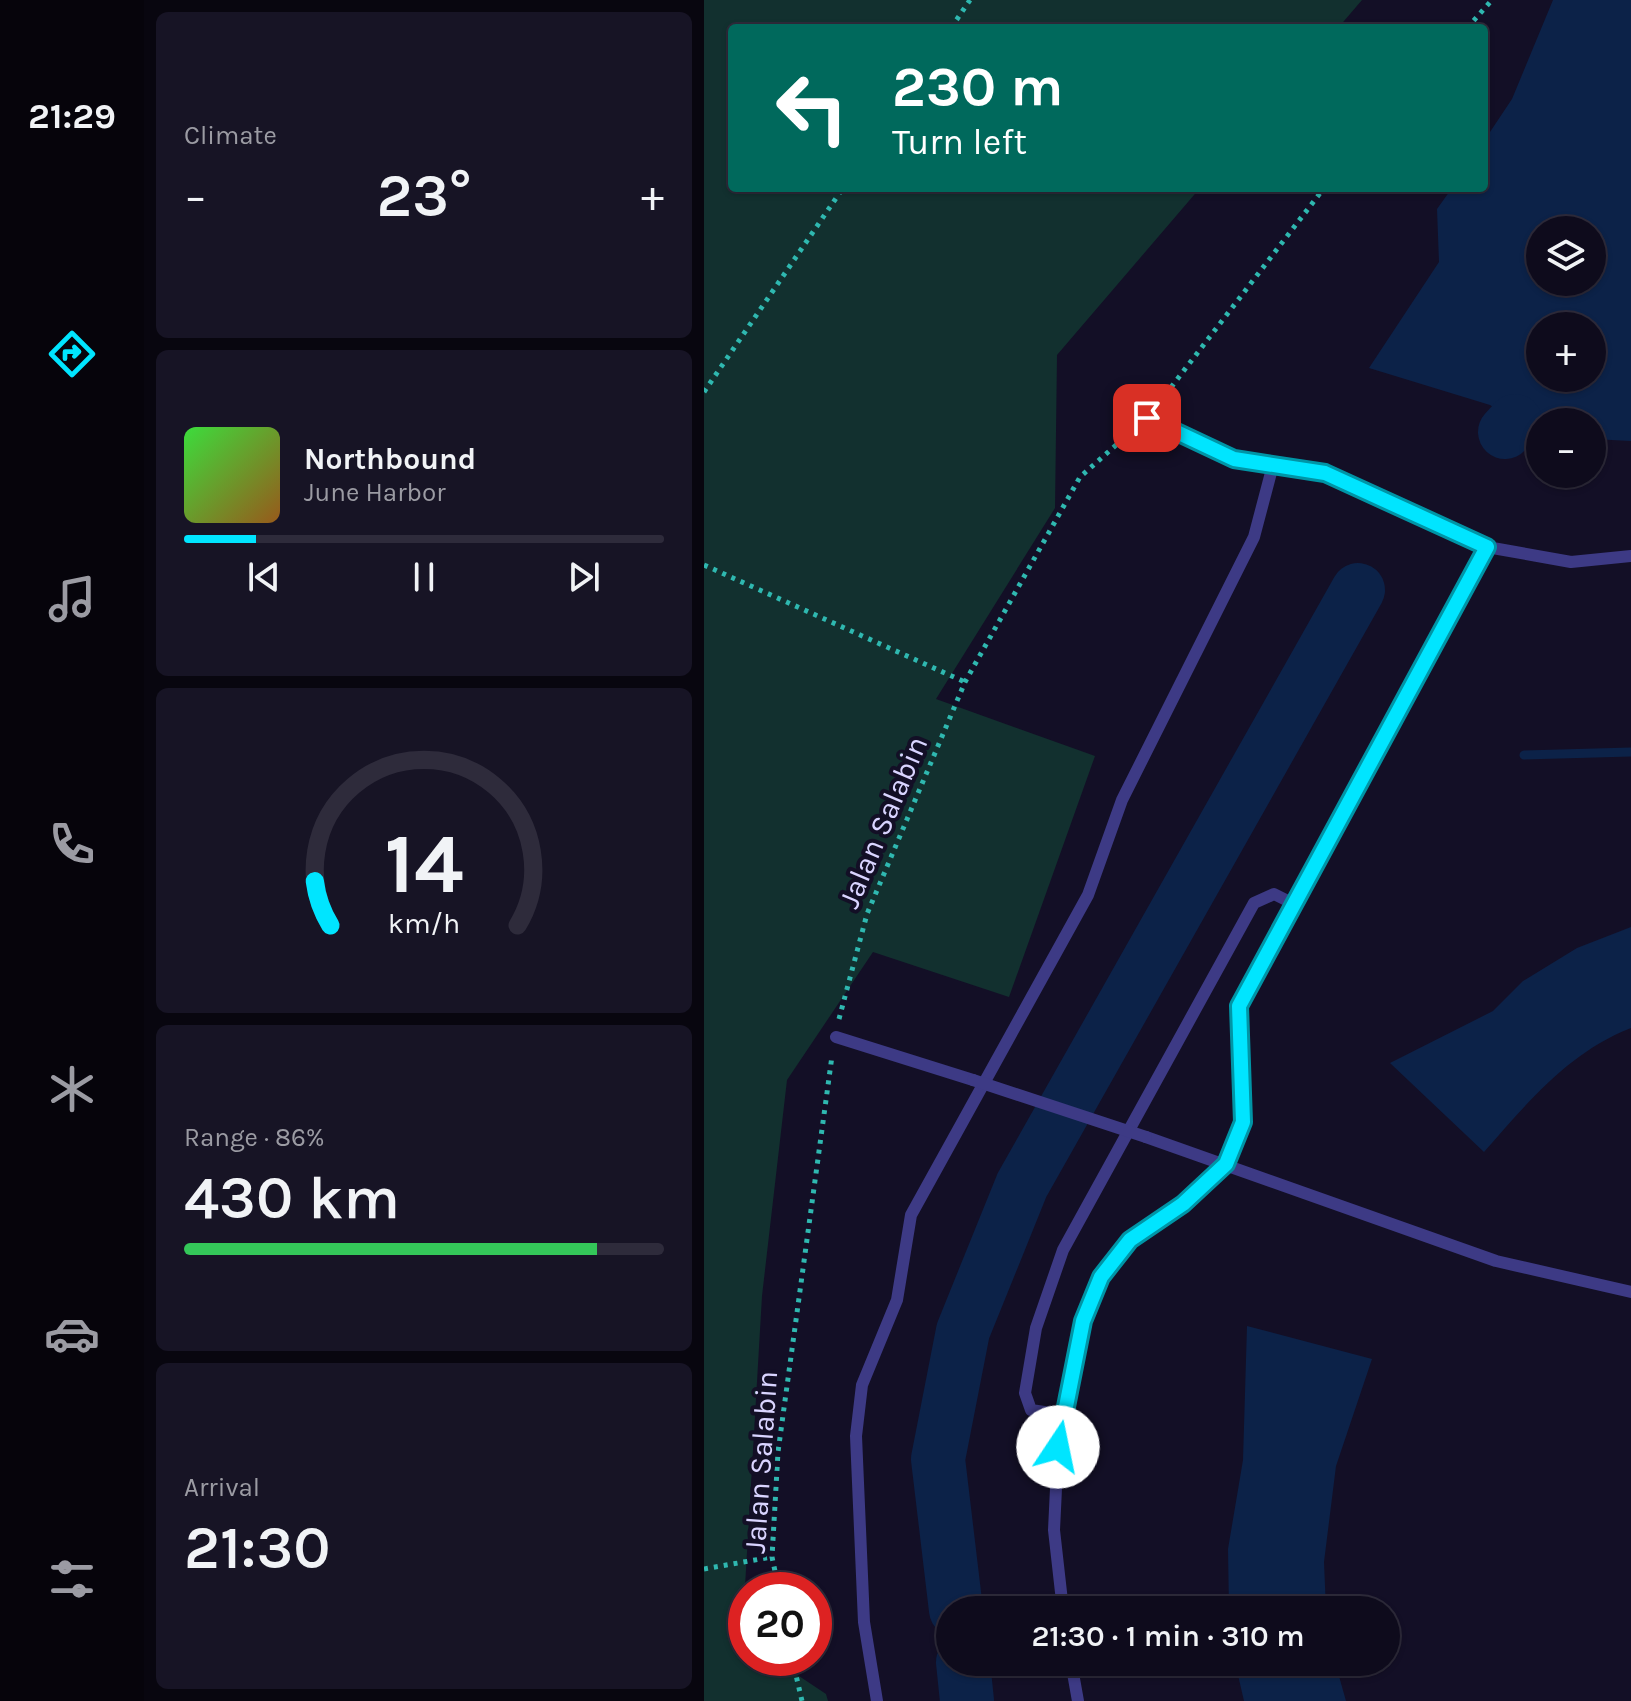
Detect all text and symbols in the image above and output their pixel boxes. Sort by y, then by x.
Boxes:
text: 230 m [892,54,1063,119]
icon: left [760,56,864,160]
text: 21:29 [28,95,116,137]
text: Climate [184,120,277,151]
text: Turn left [892,121,1027,163]
text: 23° [376,161,472,231]
text: − [184,171,207,222]
text: + [641,171,664,222]
map controls [1526,216,1606,488]
button: layers [1526,216,1606,296]
button: + [1526,312,1606,392]
icon: directions [44,326,100,382]
pin [1113,384,1181,452]
icon: arrive [1125,396,1169,440]
button: − [1526,408,1606,488]
text: Northbound [304,441,476,477]
text: June Harbor [304,477,446,508]
icon: previous [242,555,286,599]
icon: pause [402,555,446,599]
icon: next [562,555,606,599]
icon: music [44,571,100,627]
street label: Jalan Salabin [831,731,935,913]
icon: phone [44,816,100,872]
text: 14 [384,816,464,913]
text: km/h [388,908,460,941]
icon: climate [44,1061,100,1117]
text: Range · 86% [184,1122,325,1153]
text: 430 km [184,1163,400,1233]
icon: car [44,1306,100,1362]
street label: Jalan Salabin [737,1369,785,1555]
position arrow [1016,1405,1100,1489]
text: Arrival [184,1472,260,1503]
text: 21:30 [184,1513,331,1583]
icon: filters [44,1551,100,1607]
speed limit sign: 20 [728,1572,832,1676]
text: 21:30 · 1 min · 310 m [1031,1618,1305,1654]

